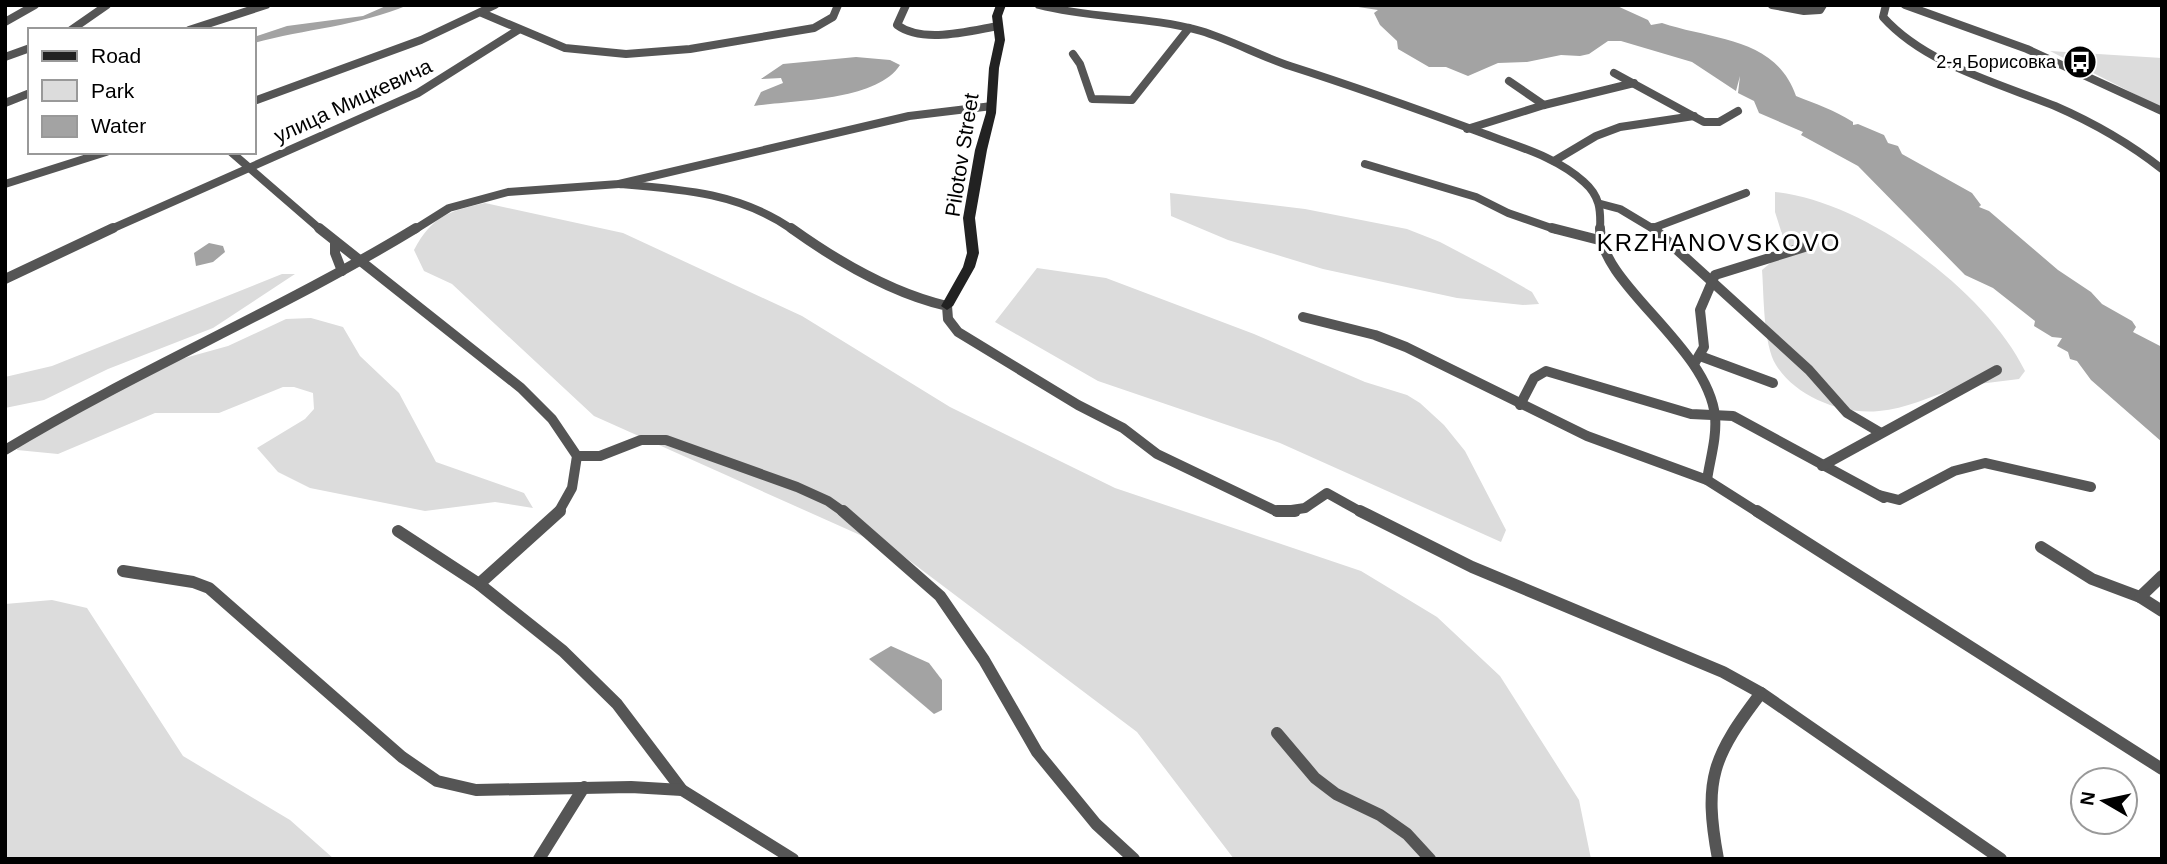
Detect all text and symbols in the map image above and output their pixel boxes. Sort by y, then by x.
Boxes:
legend [28,28,256,154]
bus stop icon: 2-я Борисовка [2061,43,2099,81]
text: Road [91,44,141,67]
place label: 2-я Борисовка [1936,52,2057,72]
street label: улица Мицкевича [270,54,436,147]
text: Park [91,79,135,102]
street label: Pilotov Street [940,91,983,218]
text: Water [91,114,146,137]
district label: KRZHANOVSKOVO [1597,229,1841,256]
north arrow [2069,766,2139,836]
text: N [2076,790,2099,807]

